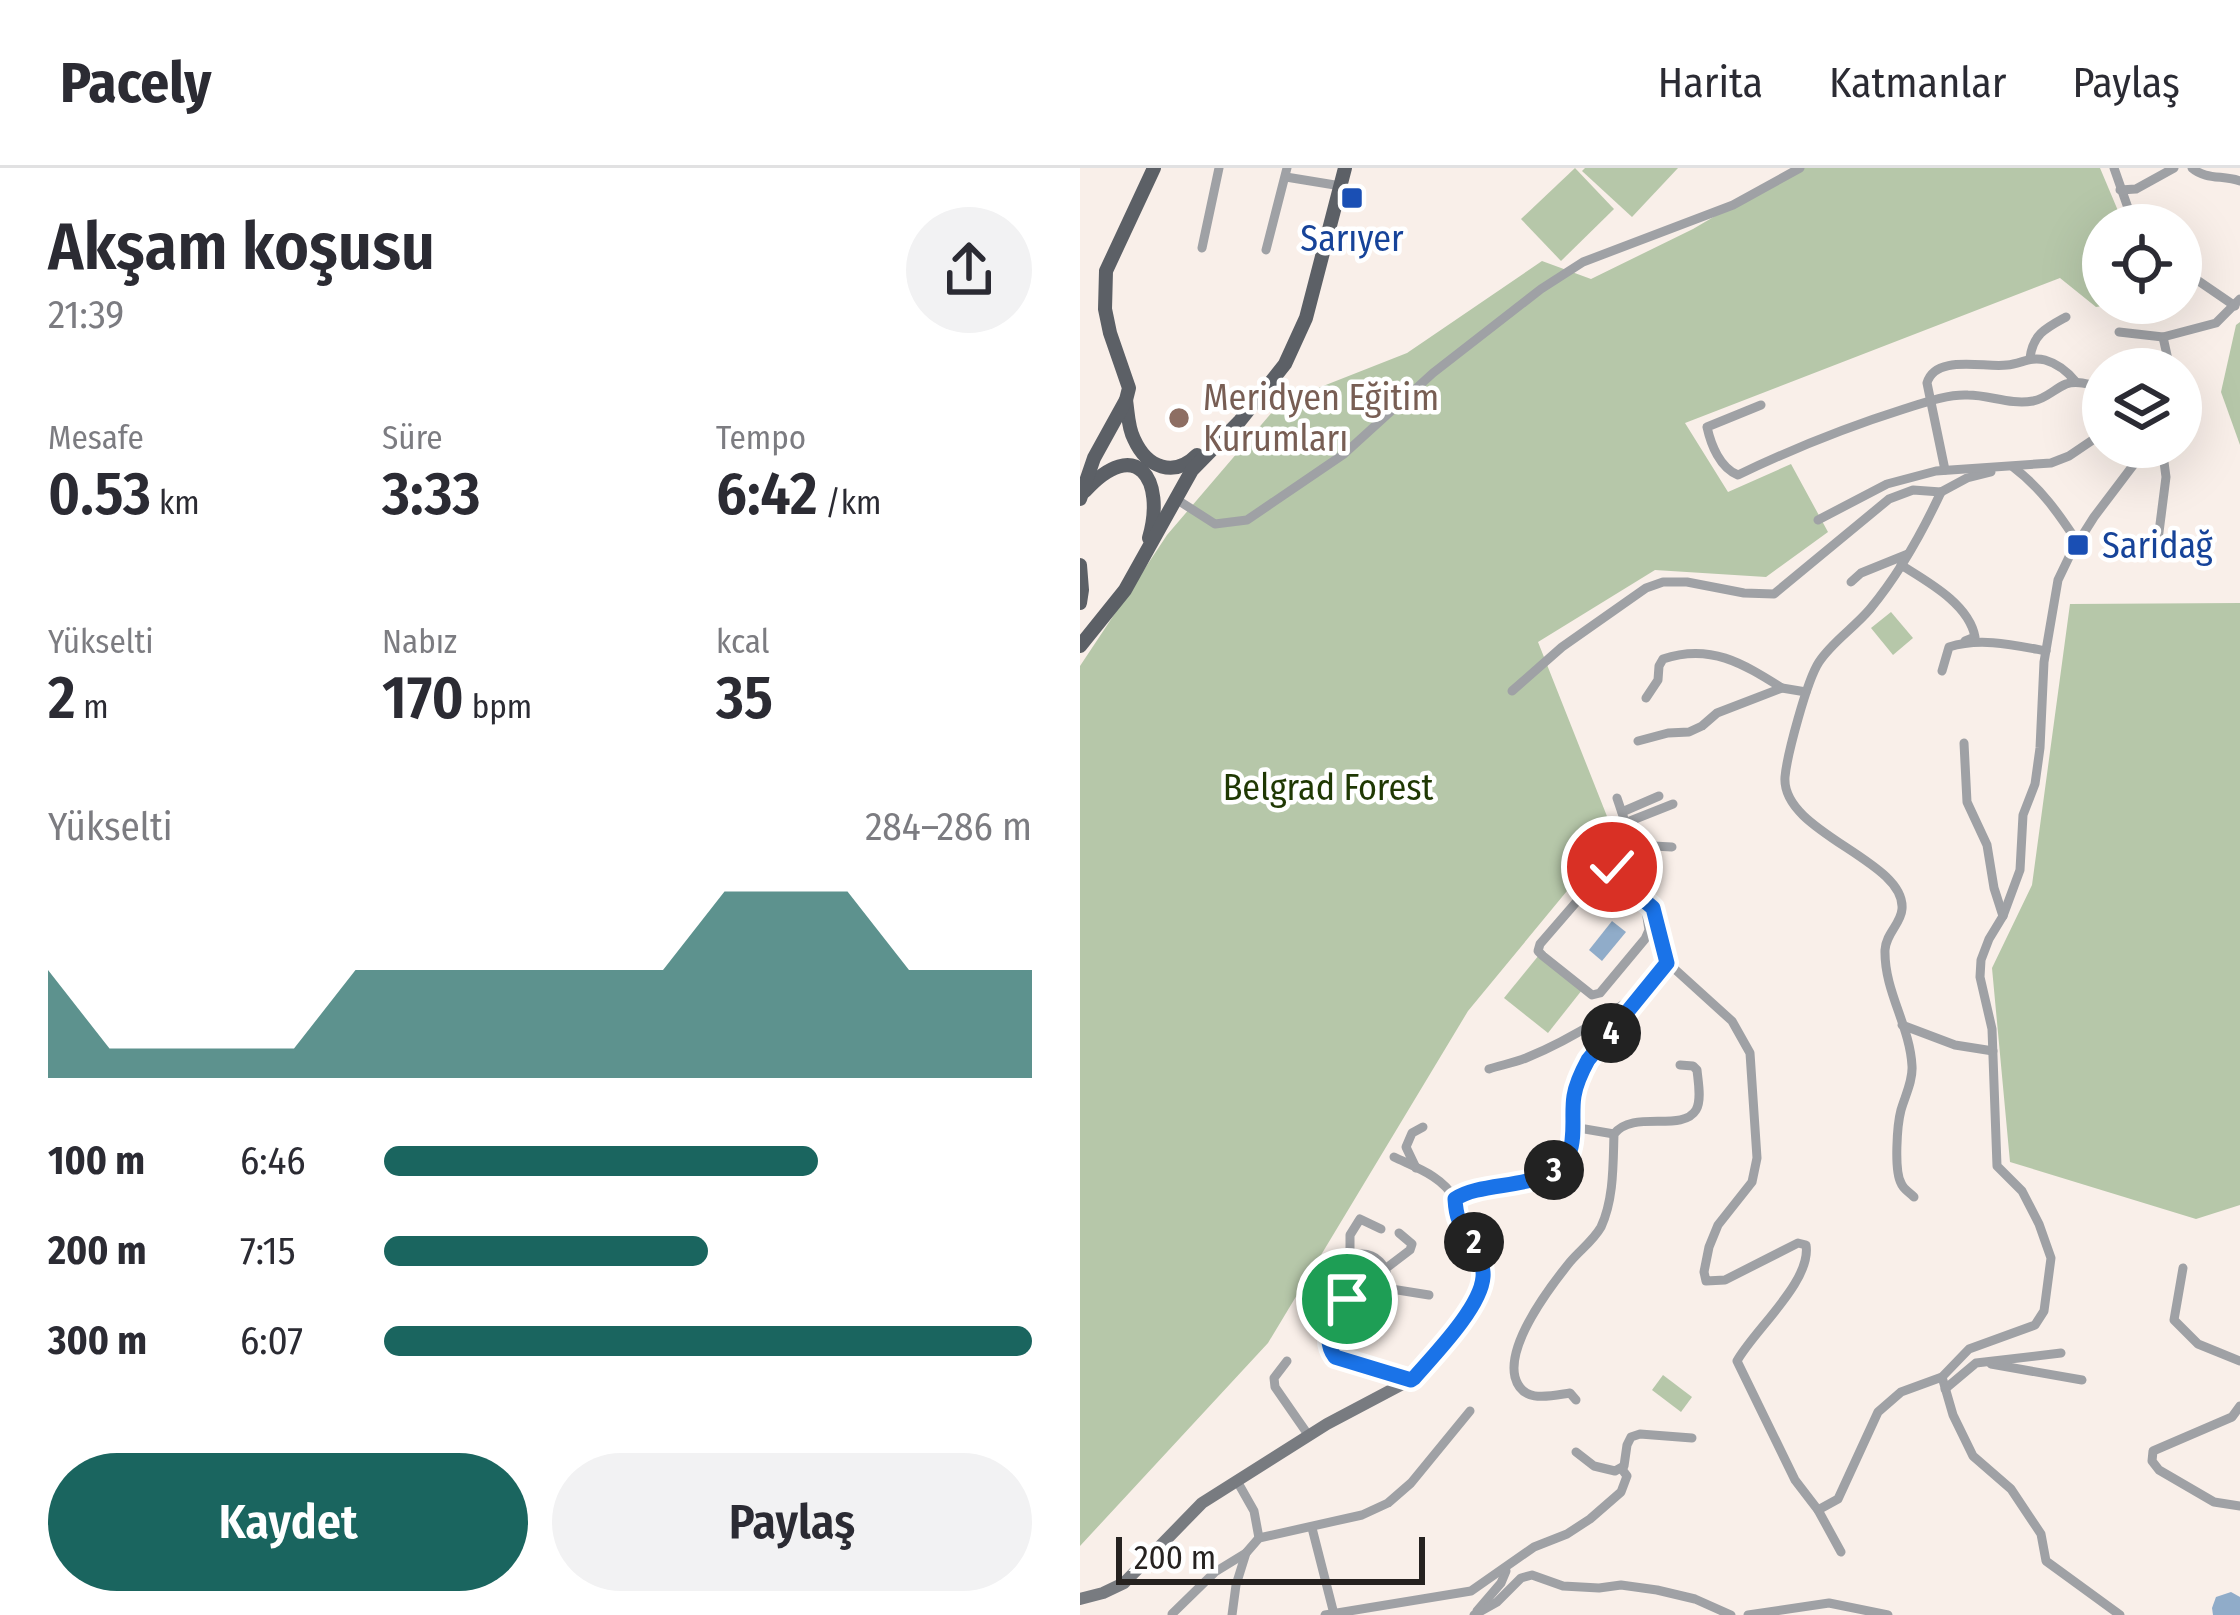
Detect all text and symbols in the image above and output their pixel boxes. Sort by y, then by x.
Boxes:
text: Pacely [60,49,211,117]
text: Harita [1658,58,1763,108]
text: Katmanlar [1829,58,2006,108]
text: Paylaş [2072,58,2180,108]
marker: Sarıyer [1339,185,1365,211]
map controls [2082,204,2202,468]
button: locate [2082,204,2202,324]
text: Akşam koşusu [48,207,435,286]
button: share [906,207,1032,333]
place label: Sarıyer [1300,217,1404,261]
text: 21:39 [48,292,124,338]
button: layers [2082,348,2202,468]
place label: Meridyen Eğitim Kurumları [1203,376,1439,461]
marker: Meridyen Eğitim Kurumları [1166,405,1192,431]
text: Mesafe [48,418,144,458]
text: Süre [382,418,443,458]
text: Tempo [716,418,806,458]
text: 0.53 [48,458,151,530]
text: 3:33 [382,458,481,530]
text: 6:42 [716,458,818,530]
text: km [151,483,200,523]
text: /km [818,483,882,523]
place label: Saridağ [2102,524,2213,568]
marker: Saridağ [2065,532,2091,558]
text: Yükselti [48,622,154,662]
text: Nabız [382,622,457,662]
text: kcal [716,622,769,662]
text: 2 [48,662,76,734]
text: 170 [382,662,464,734]
text: 35 [716,662,773,734]
text: m [76,687,109,727]
text: bpm [464,687,532,727]
park label: Belgrad Forest [1223,766,1434,810]
text: Yükselti [48,804,173,850]
text: 284–286 m [865,804,1032,850]
pin [1561,816,1663,918]
icon: check [1579,834,1645,900]
pin: 4 [1581,1003,1641,1063]
text: 4 [1603,1013,1619,1053]
text: 100 m [48,1138,145,1184]
text: 6:46 [240,1138,306,1184]
pin: 3 [1524,1140,1584,1200]
text: 3 [1546,1150,1562,1190]
pin: 2 [1444,1212,1504,1272]
text: 2 [1466,1222,1482,1262]
text: 200 m [48,1228,147,1274]
text: 7:15 [240,1228,296,1274]
pin [1296,1248,1398,1350]
icon: arrive [1314,1266,1380,1332]
text: 300 m [48,1318,147,1364]
text: 6:07 [240,1318,303,1364]
button: Kaydet [48,1453,528,1591]
button: Paylaş [552,1453,1032,1591]
scale bar [1116,1531,1425,1584]
text: 200 m [1134,1538,1216,1578]

